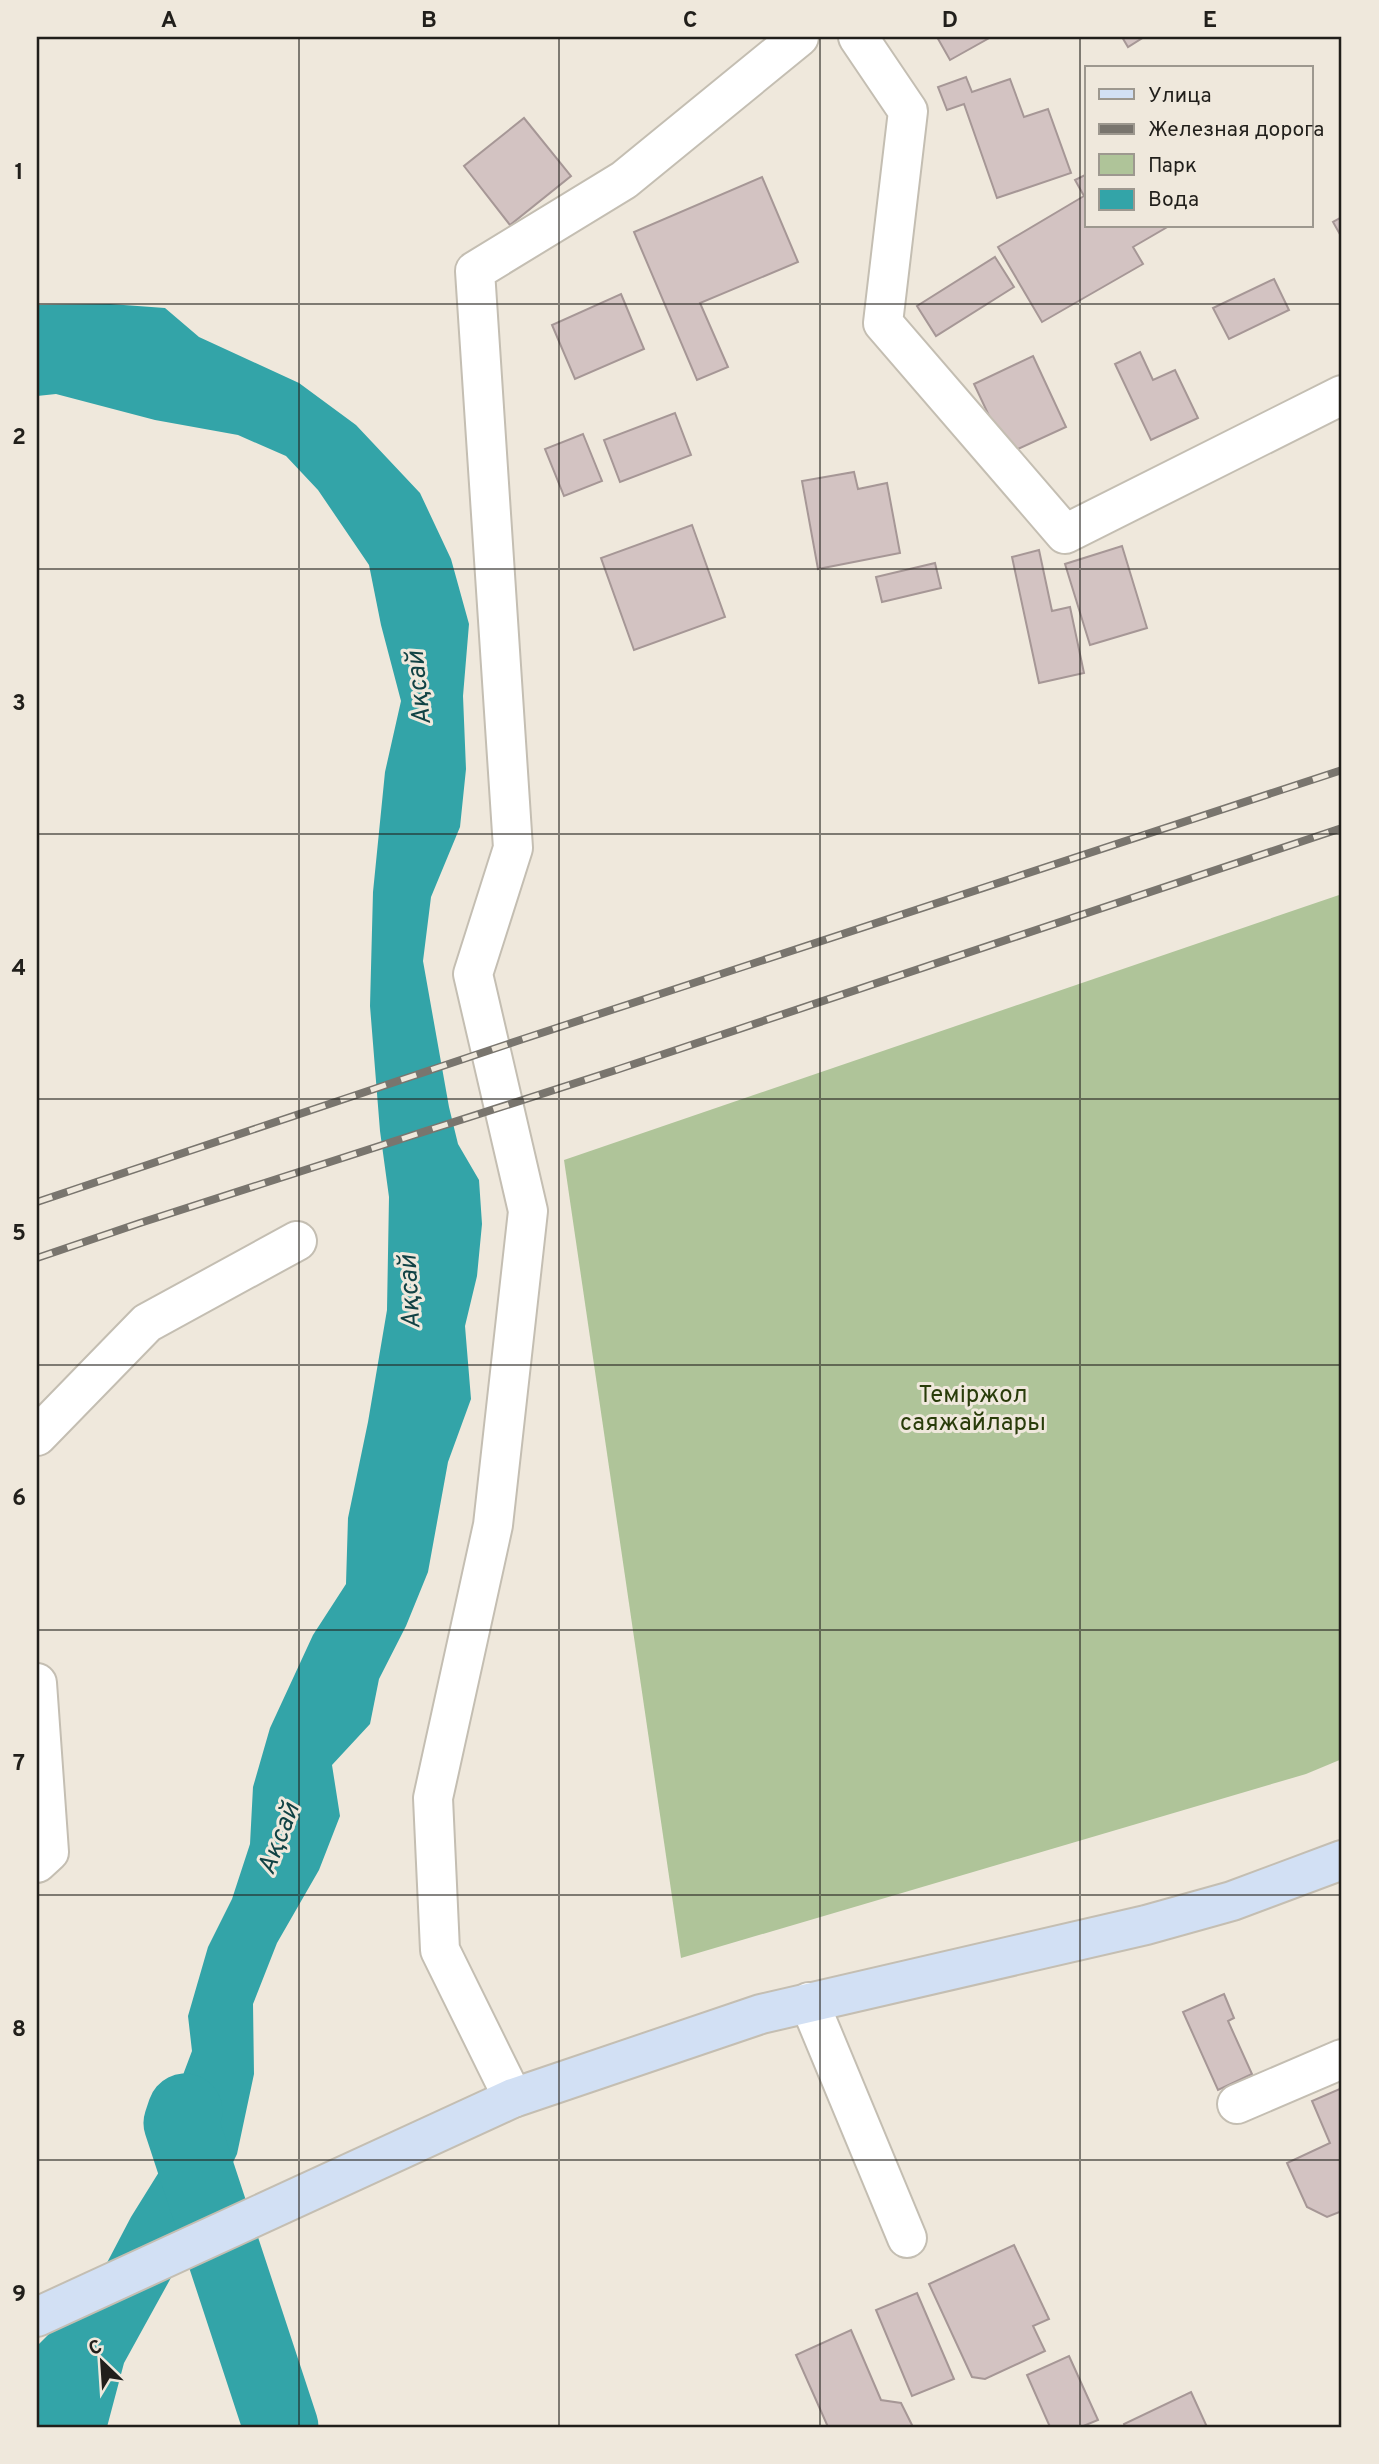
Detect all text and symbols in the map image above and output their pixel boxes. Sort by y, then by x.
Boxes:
text: A [161,7,177,36]
text: B [421,7,437,36]
text: C [683,7,697,36]
text: D [942,7,958,36]
text: E [1203,7,1217,36]
legend [1085,66,1312,228]
text: Улица [1148,83,1212,110]
text: Железная дорога [1148,117,1324,144]
text: Парк [1148,153,1197,180]
text: 1 [14,159,24,188]
text: Вода [1148,187,1199,214]
text: 2 [12,424,26,453]
water label: Ақсай [400,648,440,727]
text: 3 [12,690,26,719]
text: 4 [12,955,26,984]
text: 5 [12,1220,26,1249]
water label: Ақсай [393,1253,429,1330]
park label: Теміржол саяжайлары [900,1381,1046,1439]
text: 6 [12,1485,26,1514]
text: 7 [13,1750,25,1779]
water label: Ақсай [251,1797,309,1880]
text: 8 [12,2016,26,2045]
text: 9 [12,2281,26,2310]
north arrow [66,2328,136,2398]
text: С [85,2335,106,2362]

